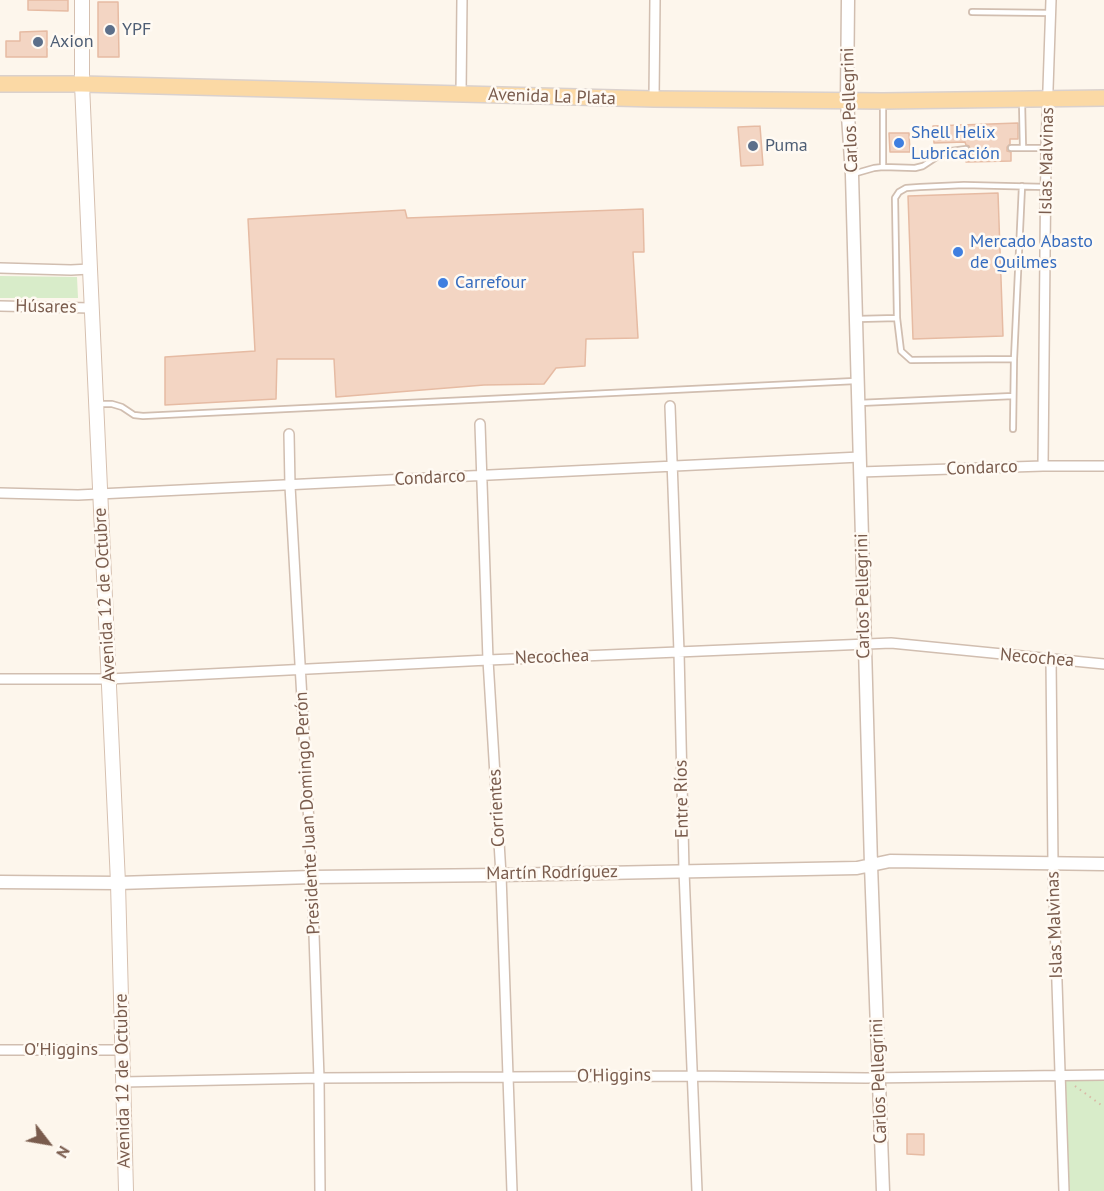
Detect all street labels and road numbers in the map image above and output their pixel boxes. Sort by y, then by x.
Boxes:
street label: Carlos Pellegrini [837,47,863,173]
street label: Avenida La Plata [488,84,616,110]
street label: Islas Malvinas [1035,107,1059,215]
street label: Húsares [15,296,77,318]
street label: Condarco [946,456,1018,480]
street label: Condarco [394,465,466,491]
street label: Avenida 12 de Octubre [90,507,120,683]
street label: Carlos Pellegrini [851,533,875,659]
street label: Necochea [999,644,1075,672]
street label: Necochea [514,645,590,669]
street label: Presidente Juan Domingo Perón [291,691,325,935]
street label: Entre Ríos [671,760,693,838]
street label: Corrientes [484,769,510,847]
street label: Martín Rodríguez [486,861,618,885]
street label: Islas Malvinas [1042,871,1068,979]
street label: Avenida 12 de Octubre [111,993,135,1169]
street label: Carlos Pellegrini [866,1018,892,1144]
street label: O'Higgins [24,1039,98,1061]
street label: O'Higgins [577,1065,651,1087]

